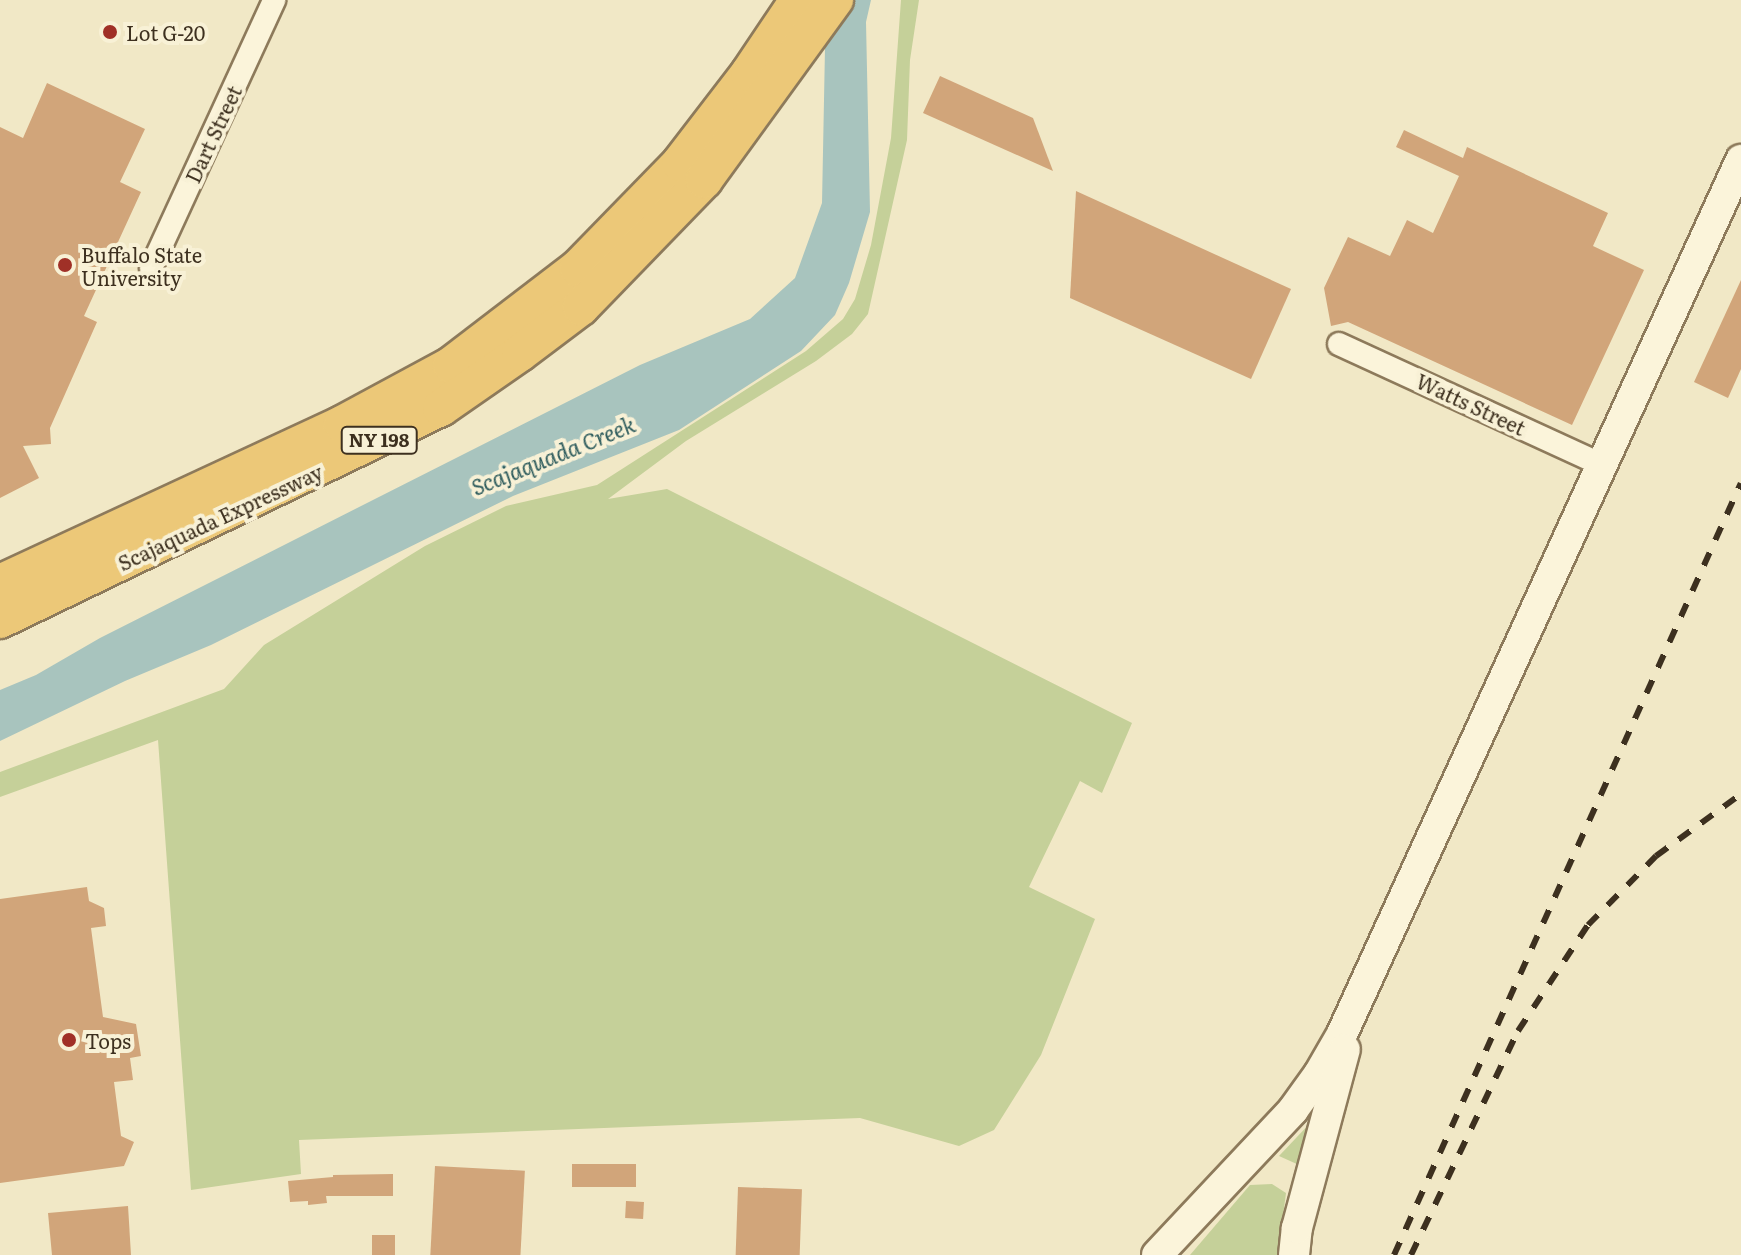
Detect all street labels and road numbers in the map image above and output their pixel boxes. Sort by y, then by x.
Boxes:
street label: Dart Street [180,82,246,186]
street label: Watts Street [1413,368,1529,440]
road number: NY 198 [339,426,419,454]
street label: Scajaquada Expressway [114,459,326,575]

